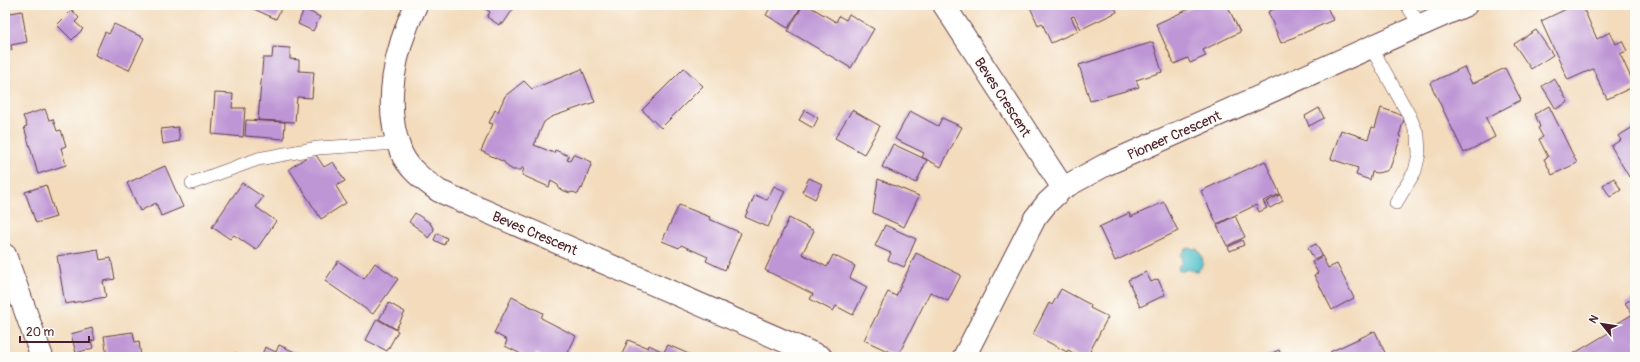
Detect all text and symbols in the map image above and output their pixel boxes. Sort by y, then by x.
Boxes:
street label: Beves Crescent [971,54,1035,140]
street label: Pioneer Crescent [1125,107,1224,164]
street label: Beves Crescent [490,208,580,259]
north arrow [1582,304,1622,344]
text: N [1586,312,1602,326]
scale bar [20,318,89,344]
text: 20 m [26,325,55,340]

